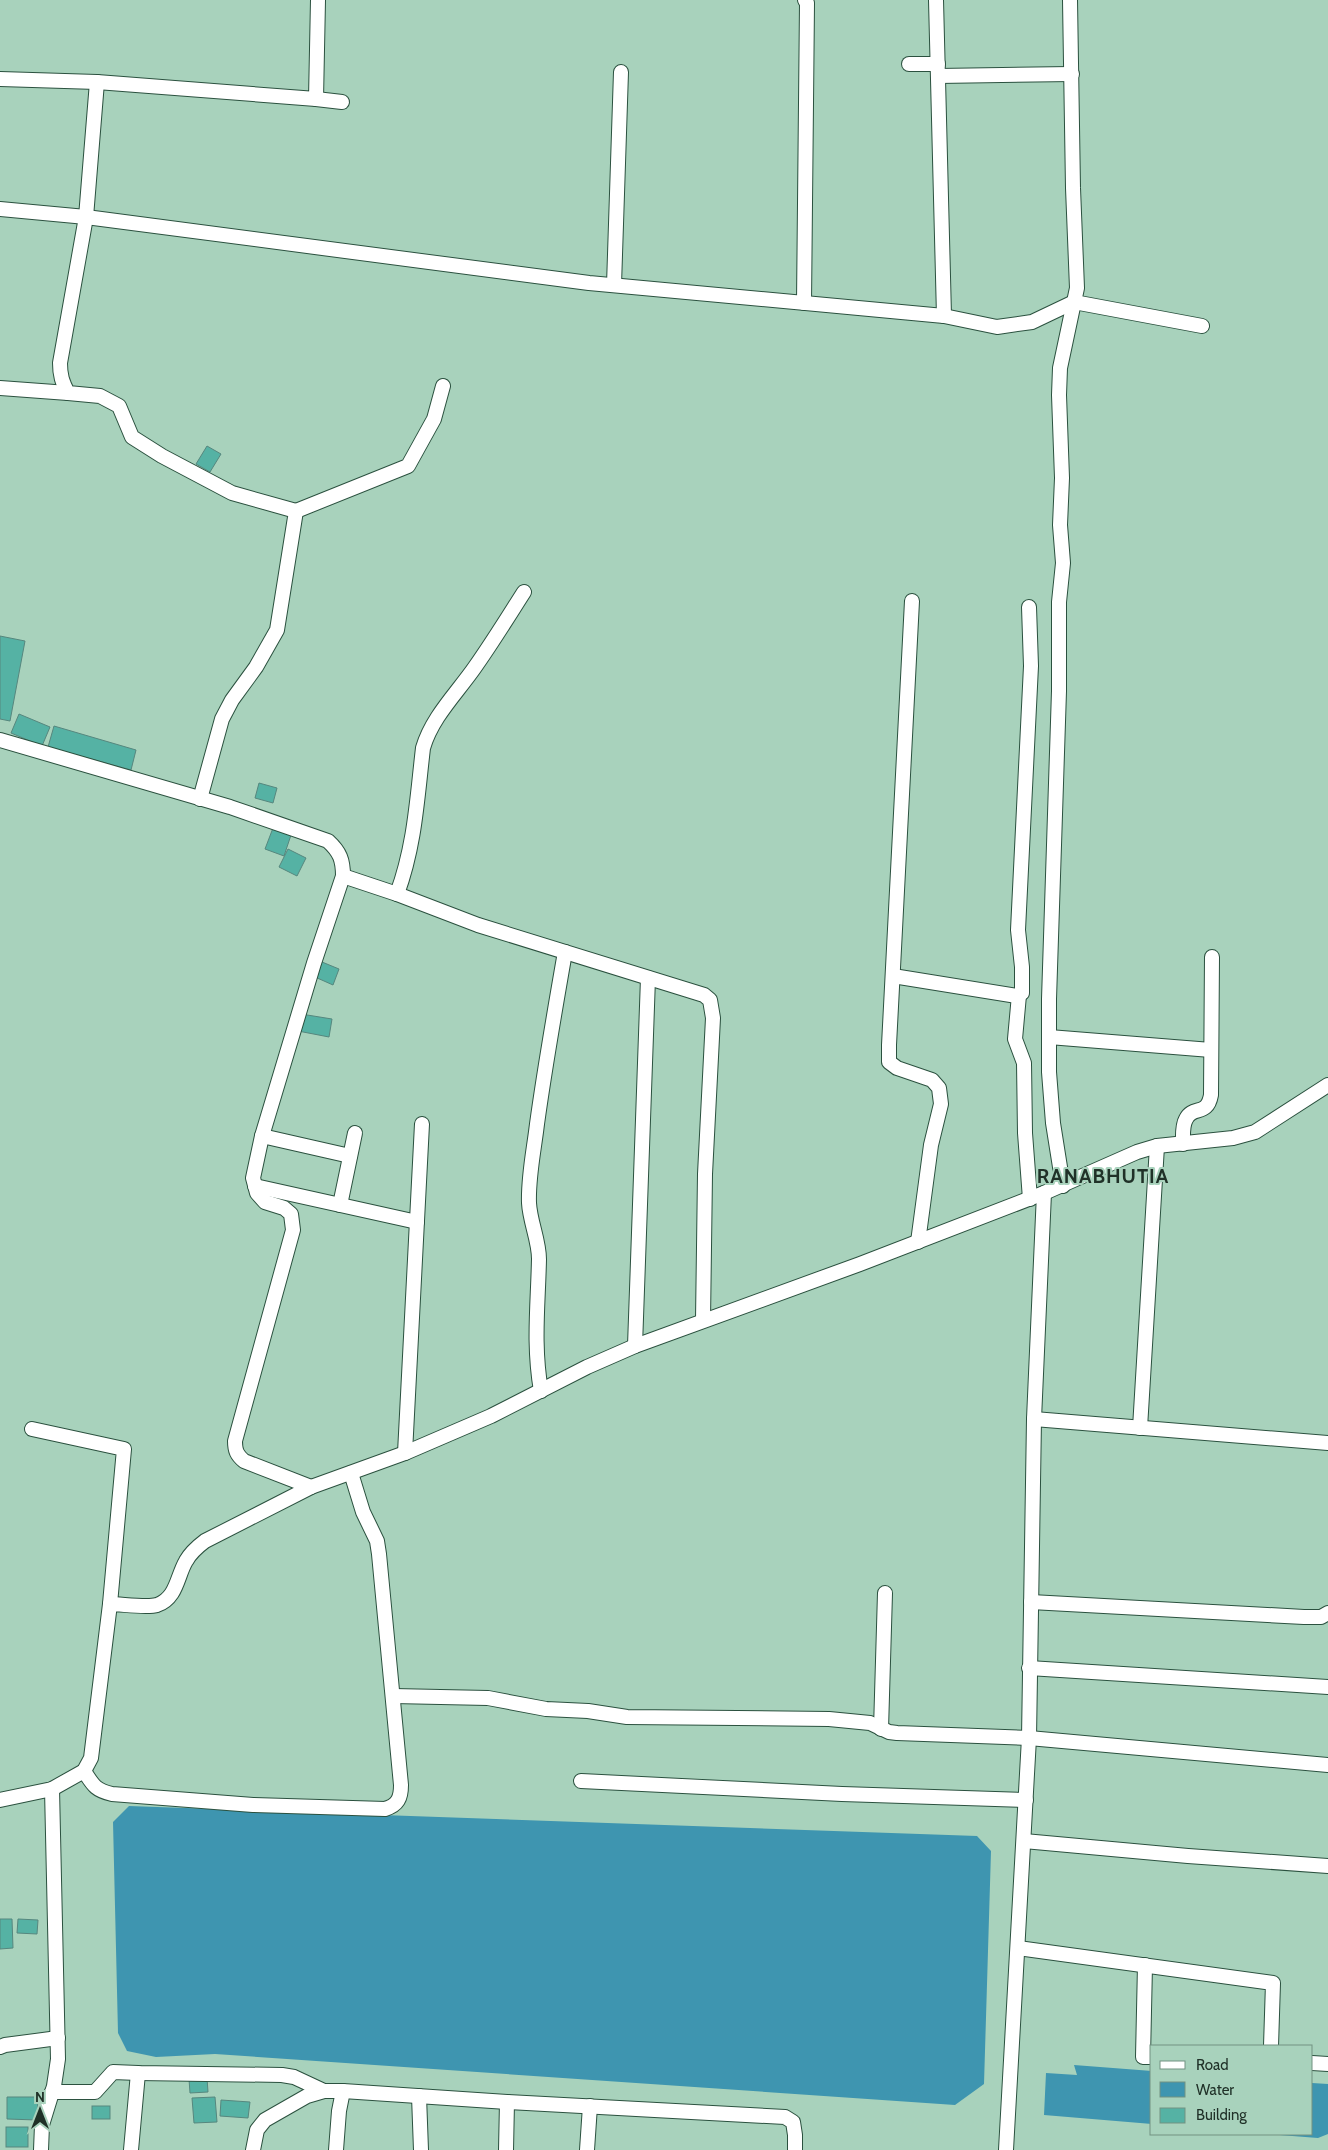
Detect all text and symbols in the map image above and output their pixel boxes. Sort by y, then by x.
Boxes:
district label: RANABHUTIA [1037,1164,1169,1188]
legend [1150,2045,1313,2135]
text: Road [1196,2056,1229,2074]
text: Water [1196,2081,1234,2099]
north arrow [15,2085,65,2135]
text: N [35,2088,45,2106]
text: Building [1196,2106,1247,2124]

